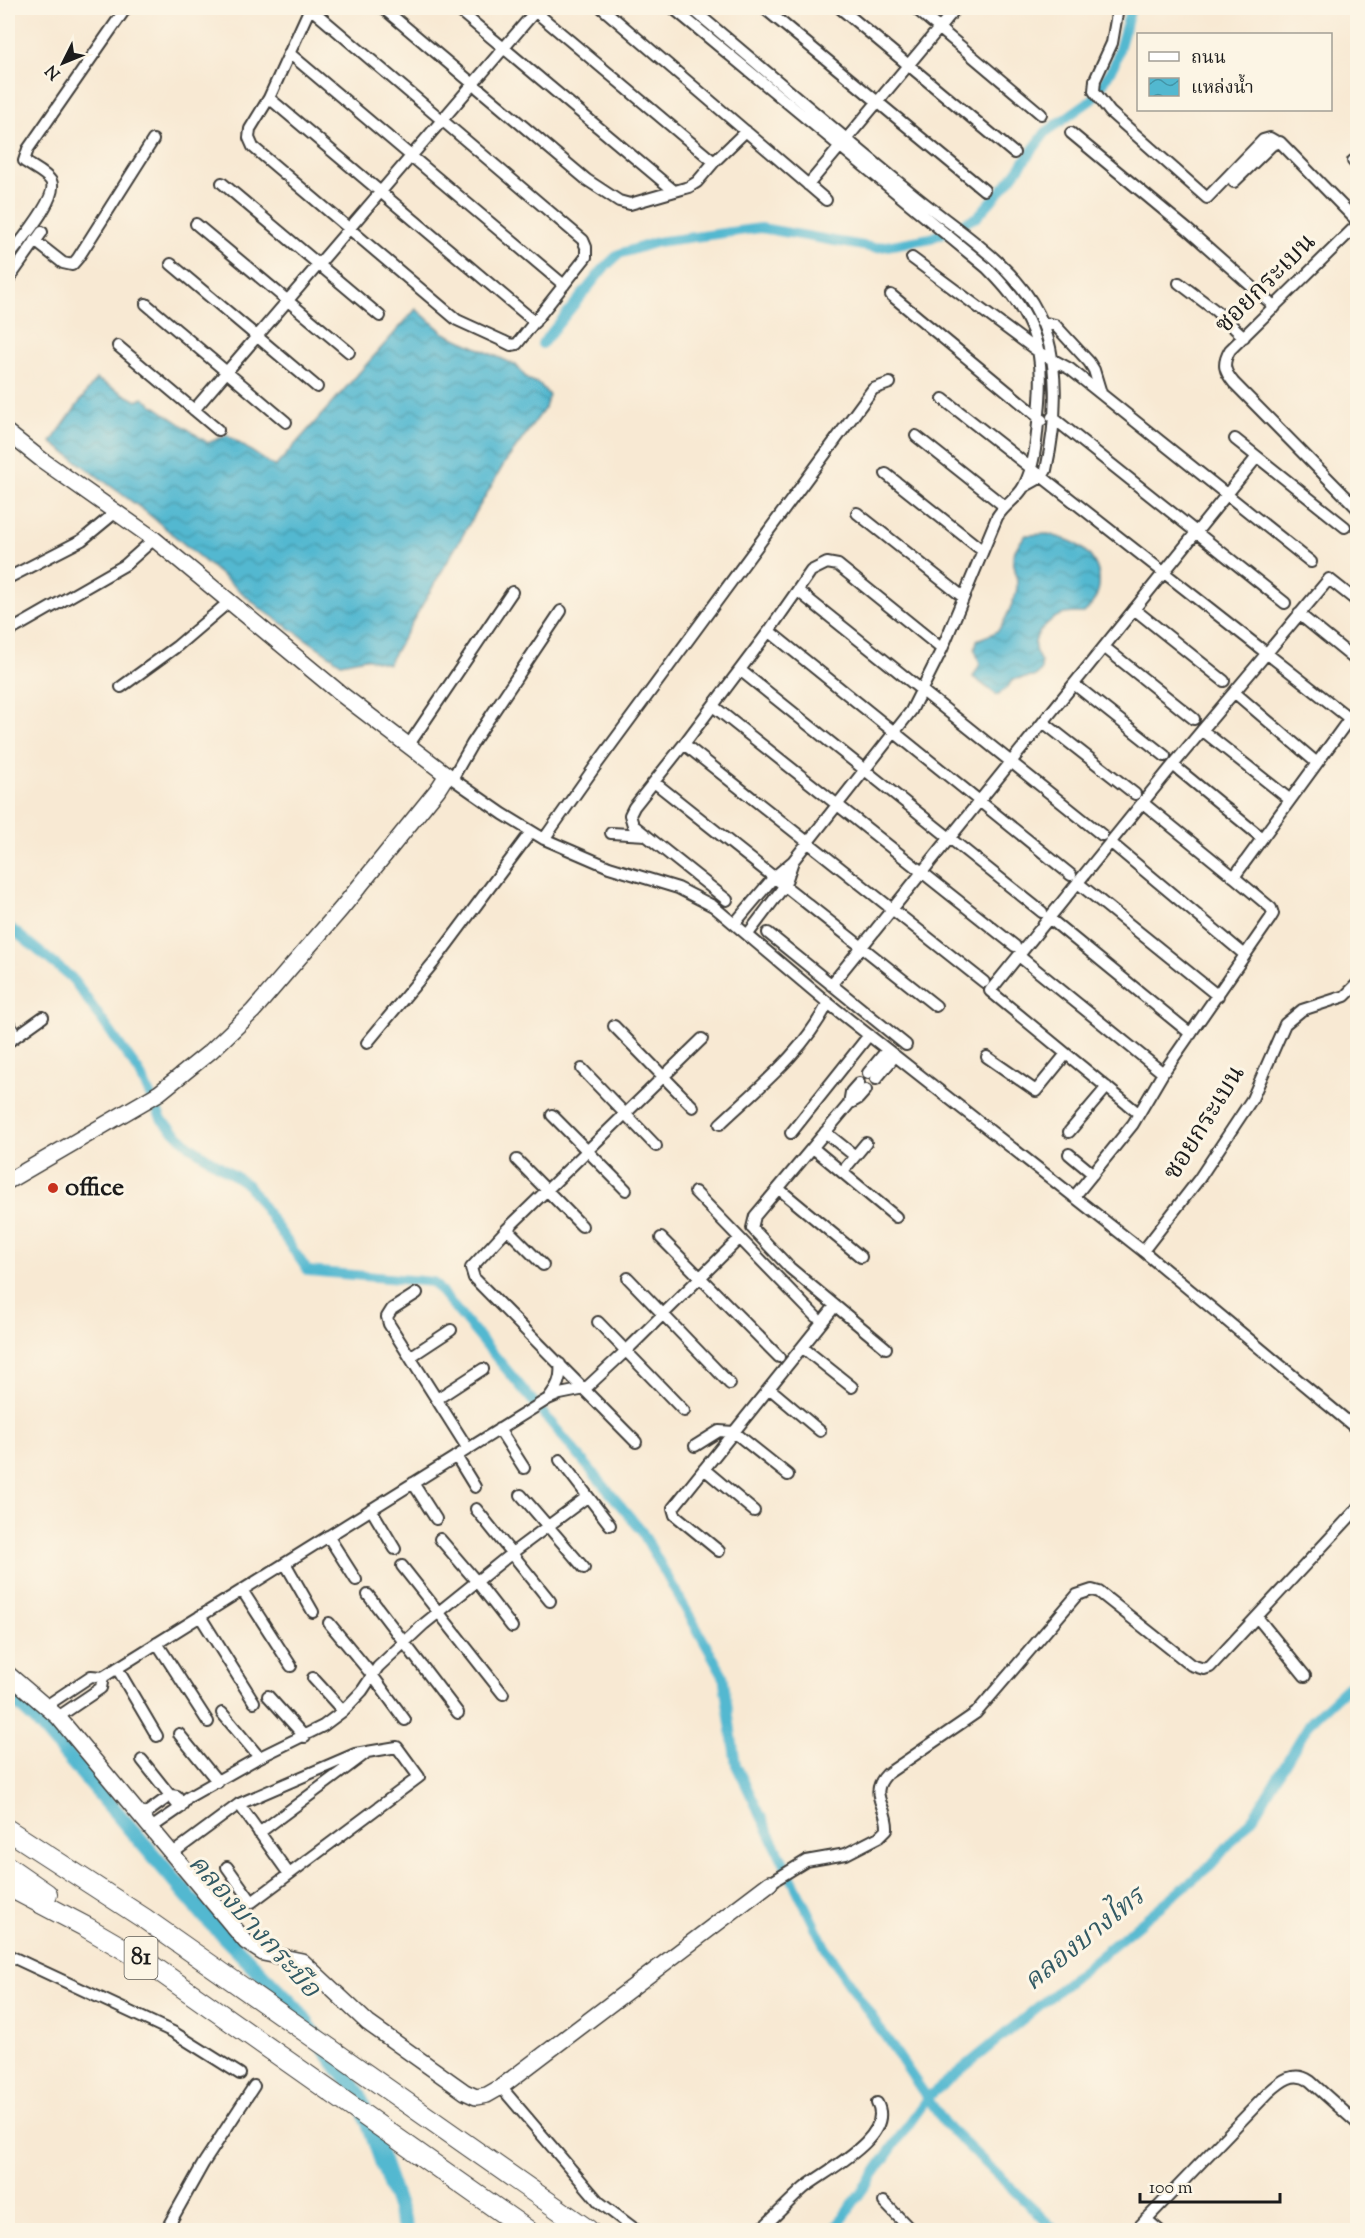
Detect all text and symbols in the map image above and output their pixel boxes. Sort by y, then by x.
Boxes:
north arrow [33,33,93,93]
legend [1137,33,1332,111]
text: ถนน [1191,46,1226,72]
text: N [41,59,67,84]
text: แหล่งน้ำ [1191,73,1254,102]
street label: ซอยกระเบน [1207,225,1325,343]
street label: ซอยกระเบน [1155,1058,1255,1188]
place label: office [65,1170,124,1207]
marker: office [46,1181,60,1195]
water label: คลองบางกระบือ [178,1846,329,2008]
water label: คลองบางไทร [1015,1876,1156,2001]
road number: 81 [124,1937,158,1979]
scale bar [1140,2166,1280,2204]
text: 100 m [1149,2176,1193,2202]

